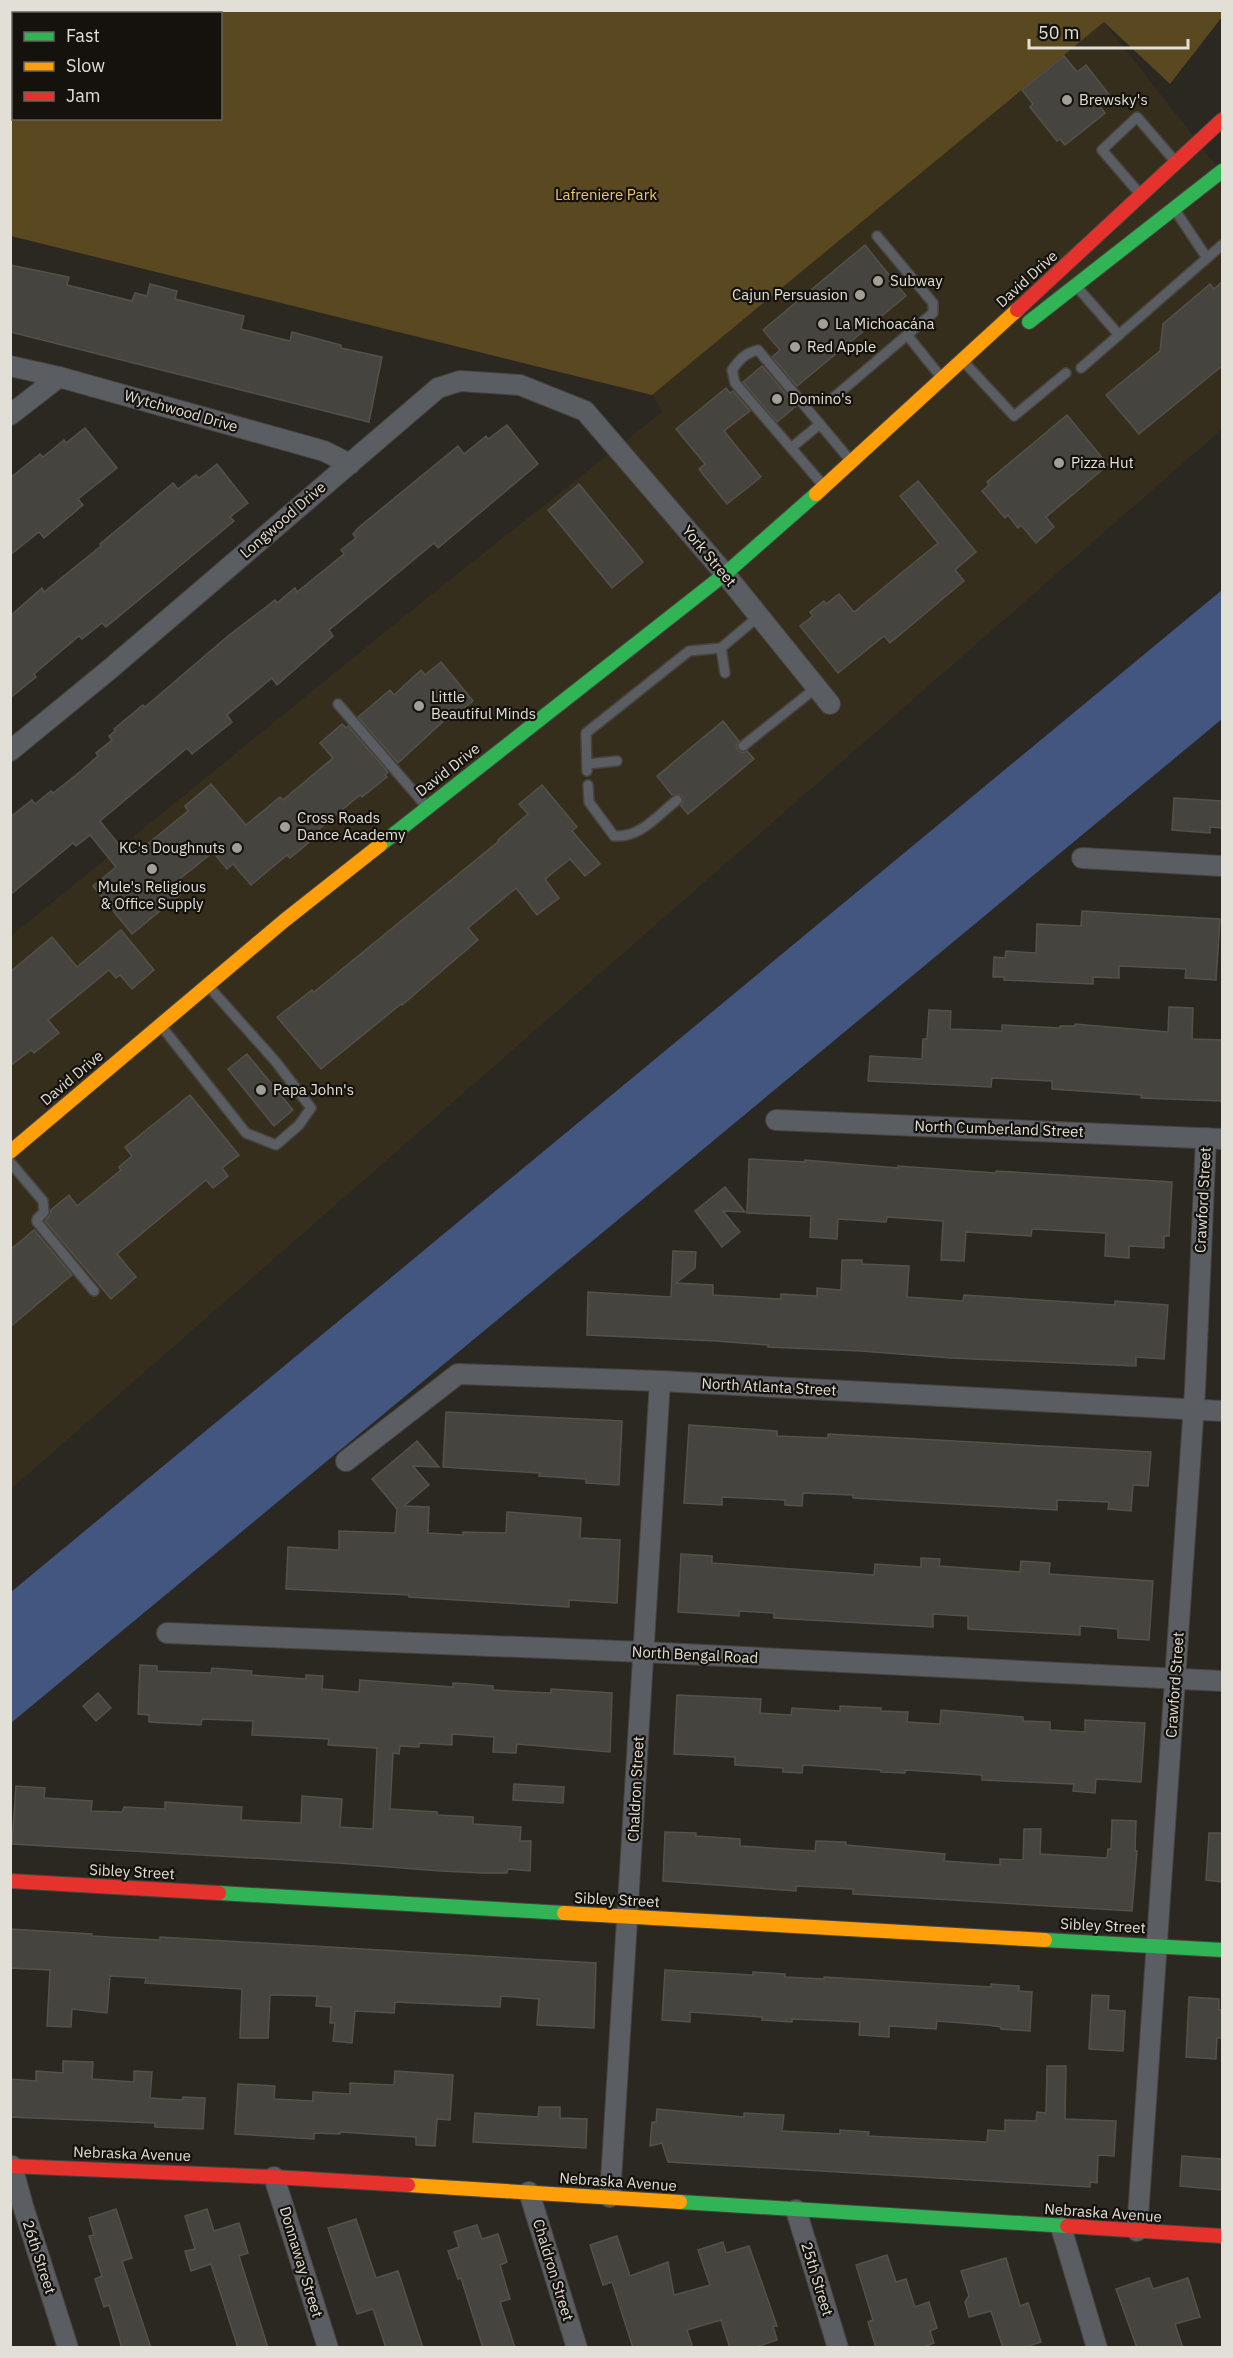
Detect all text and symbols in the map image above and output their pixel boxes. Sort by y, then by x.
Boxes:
legend [12,12,222,120]
scale bar [1029,12,1188,50]
text: 50 m [1038,21,1080,44]
text: Fast [66,24,100,47]
text: Slow [66,54,105,77]
text: Jam [66,84,101,107]
place label: Brewsky's [1079,90,1148,109]
marker: Brewsky's [1060,93,1074,107]
park label: Lafreniere Park [555,185,657,204]
street label: David Drive [992,246,1061,311]
place label: Subway [890,271,943,290]
marker: Subway [871,274,885,288]
place label: Cajun Persuasion [732,285,848,304]
marker: Cajun Persuasion [853,288,867,302]
place label: La Michoacána [835,314,935,333]
marker: La Michoacána [816,317,830,331]
place label: Red Apple [807,337,876,356]
marker: Red Apple [788,340,802,354]
street label: Wytchwood Drive [122,385,240,436]
place label: Domino's [789,389,852,408]
marker: Domino's [770,392,784,406]
place label: Pizza Hut [1071,453,1134,472]
marker: Pizza Hut [1052,456,1066,470]
street label: Longwood Drive [236,477,329,562]
street label: York Street [678,521,741,590]
place label: Little Beautiful Minds [431,687,536,723]
marker: Little Beautiful Minds [412,699,426,713]
street label: David Drive [412,739,484,801]
place label: Cross Roads Dance Academy [297,808,406,844]
marker: Cross Roads Dance Academy [278,820,292,834]
place label: KC's Doughnuts [119,838,225,857]
marker: KC's Doughnuts [230,841,244,855]
marker: Mule's Religious & Office Supply [145,862,159,876]
place label: Mule's Religious & Office Supply [98,877,206,913]
street label: David Drive [36,1046,107,1109]
place label: Papa John's [273,1080,354,1099]
marker: Papa John's [254,1083,268,1097]
street label: North Cumberland Street [914,1116,1084,1141]
street label: Crawford Street [1190,1146,1215,1254]
street label: North Atlanta Street [701,1373,837,1400]
street label: Crawford Street [1161,1631,1188,1739]
street label: North Bengal Road [631,1642,759,1667]
street label: Chaldron Street [623,1736,648,1842]
street label: Sibley Street [89,1860,175,1883]
street label: Sibley Street [574,1888,660,1911]
street label: Sibley Street [1060,1914,1146,1937]
street label: Nebraska Avenue [73,2142,191,2165]
street label: Nebraska Avenue [559,2168,677,2195]
street label: Nebraska Avenue [1044,2199,1162,2226]
street label: Donnaway Street [276,2204,327,2320]
street label: Chaldron Street [529,2217,578,2323]
street label: 26th Street [19,2218,60,2296]
street label: 25th Street [797,2240,838,2318]

